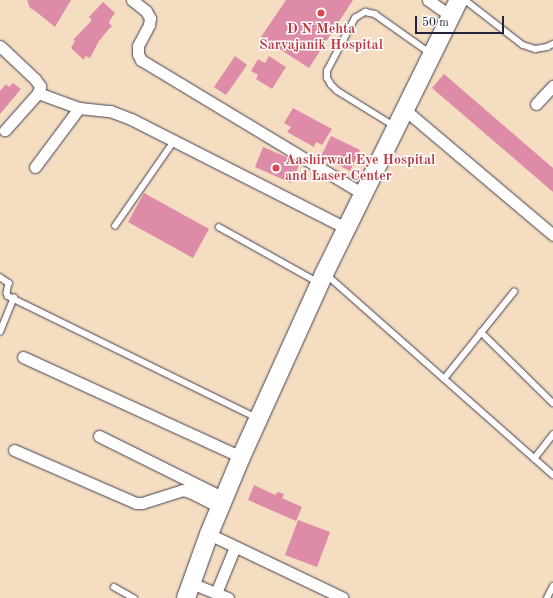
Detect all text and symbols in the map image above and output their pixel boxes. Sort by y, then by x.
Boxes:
marker: D N Mehta Sarvajanik Hospital [315,7,327,19]
scale bar [417,8,506,34]
text: 50 m [422,17,449,29]
place label: D N Mehta Sarvajanik Hospital [259,21,383,54]
place label: Aashirwad Eye Hospital and Laser Center [285,152,435,184]
marker: Aashirwad Eye Hospital and Laser Center [270,162,282,174]

